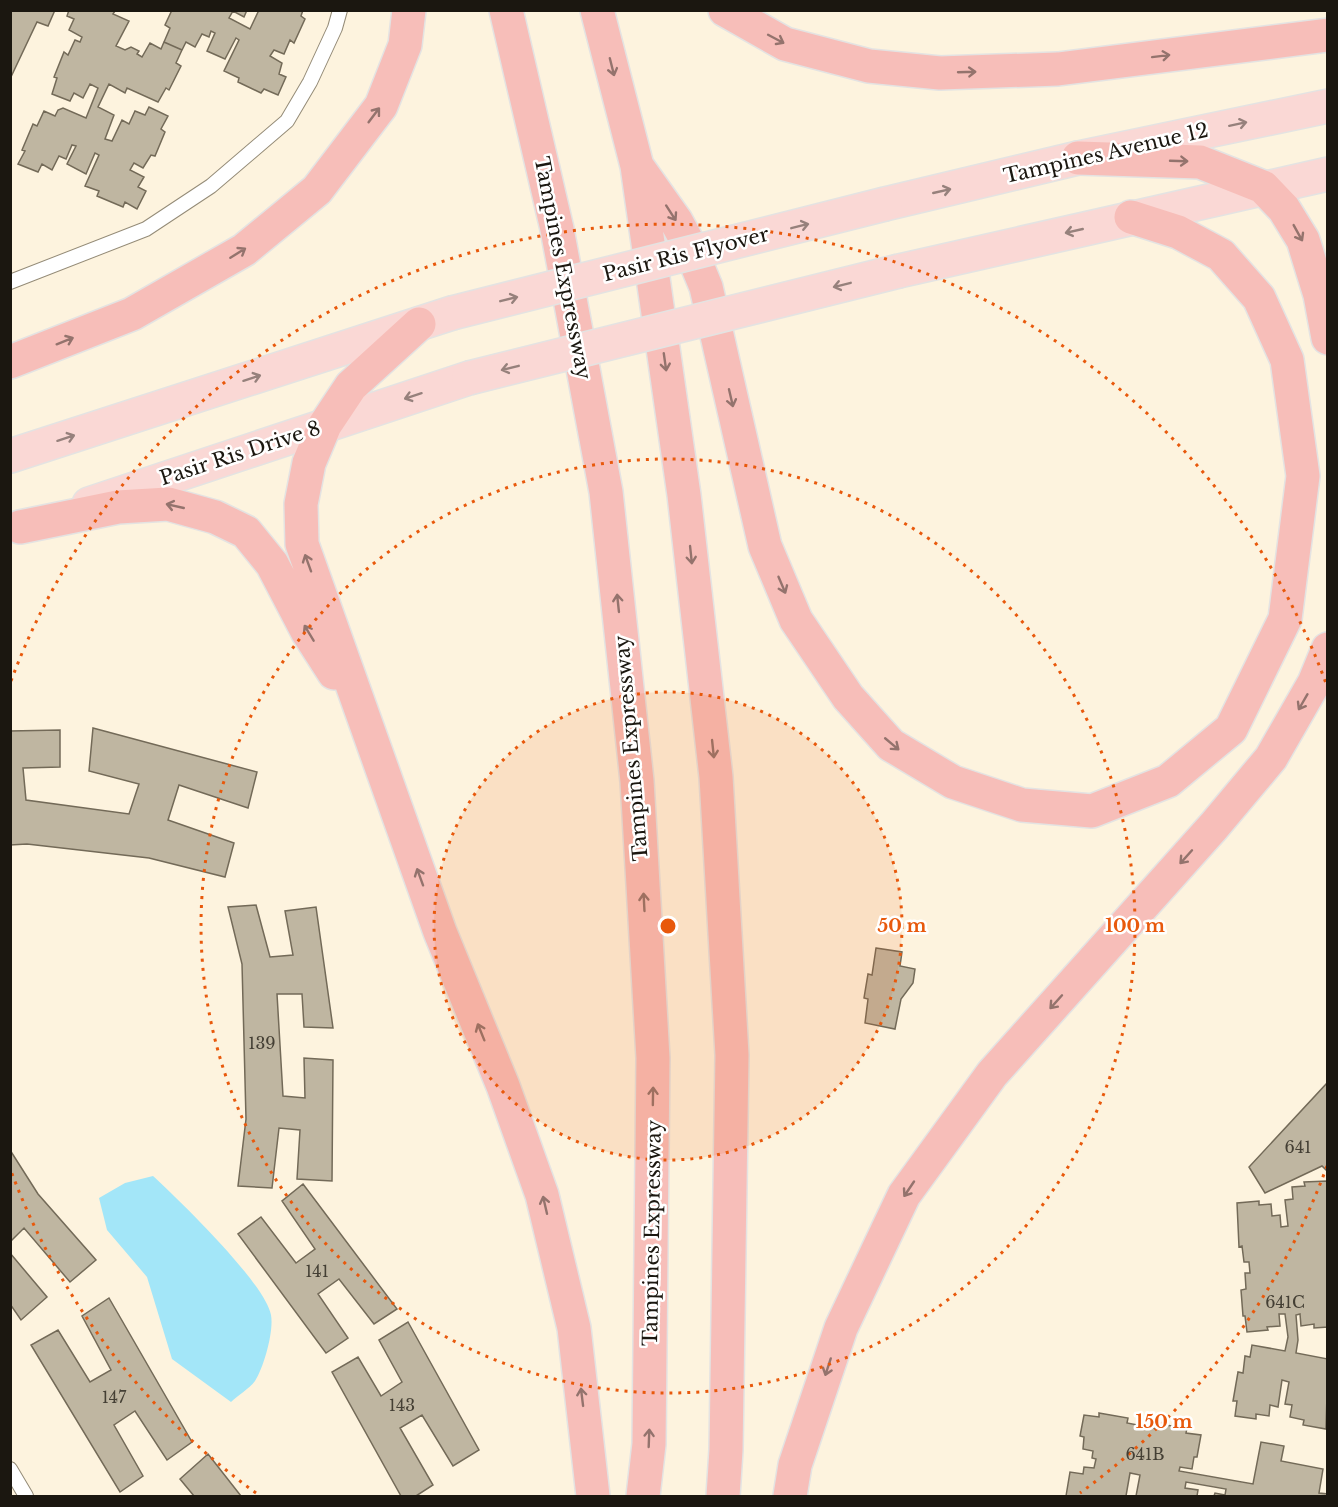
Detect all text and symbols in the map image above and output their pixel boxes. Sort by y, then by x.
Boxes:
one-way arrow [767,34,785,45]
one-way arrow [1150,50,1170,61]
one-way arrow [606,57,618,76]
one-way arrow [956,66,976,78]
one-way arrow [368,107,381,123]
street label: Tampines Avenue 12 [1001,118,1211,188]
one-way arrow [1228,118,1247,129]
street label: Tampines Expressway [530,155,596,382]
one-way arrow [1168,155,1188,167]
one-way arrow [932,184,951,196]
one-way arrow [665,205,677,221]
one-way arrow [790,219,809,231]
street label: Pasir Ris Flyover [601,222,772,286]
one-way arrow [1292,224,1304,241]
one-way arrow [1064,225,1083,237]
one-way arrow [229,246,246,258]
one-way arrow [833,279,852,291]
one-way arrow [499,292,518,304]
one-way arrow [55,334,74,345]
one-way arrow [660,352,671,371]
one-way arrow [501,362,520,374]
one-way arrow [242,372,261,383]
one-way arrow [726,387,737,407]
one-way arrow [404,391,423,402]
street label: Pasir Ris Drive 8 [157,416,323,490]
one-way arrow [56,432,75,443]
one-way arrow [166,500,185,512]
one-way arrow [686,545,697,565]
one-way arrow [302,554,313,573]
one-way arrow [777,576,788,594]
one-way arrow [612,593,623,613]
one-way arrow [302,625,314,642]
street label: Tampines Expressway [609,634,653,862]
one-way arrow [1297,693,1309,710]
one-way arrow [884,737,900,750]
one-way arrow [708,739,719,758]
one-way arrow [1179,849,1193,864]
one-way arrow [414,868,425,887]
one-way arrow [638,892,649,912]
text: 50 m [878,915,927,937]
text: 100 m [1105,915,1165,937]
centre of rings [658,916,678,936]
one-way arrow [1049,995,1063,1010]
one-way arrow [475,1023,486,1041]
house number: 139 [248,1033,276,1053]
one-way arrow [647,1087,659,1107]
street label: Tampines Expressway [638,1119,666,1346]
house number: 641 [1285,1137,1311,1157]
one-way arrow [903,1181,915,1197]
one-way arrow [539,1196,550,1216]
house number: 141 [305,1261,329,1281]
house number: 641C [1265,1292,1305,1312]
one-way arrow [822,1357,833,1375]
house number: 147 [102,1387,127,1407]
one-way arrow [577,1387,588,1407]
house number: 143 [389,1395,415,1415]
text: 150 m [1136,1411,1193,1433]
one-way arrow [644,1429,655,1449]
house number: 641B [1125,1444,1165,1464]

